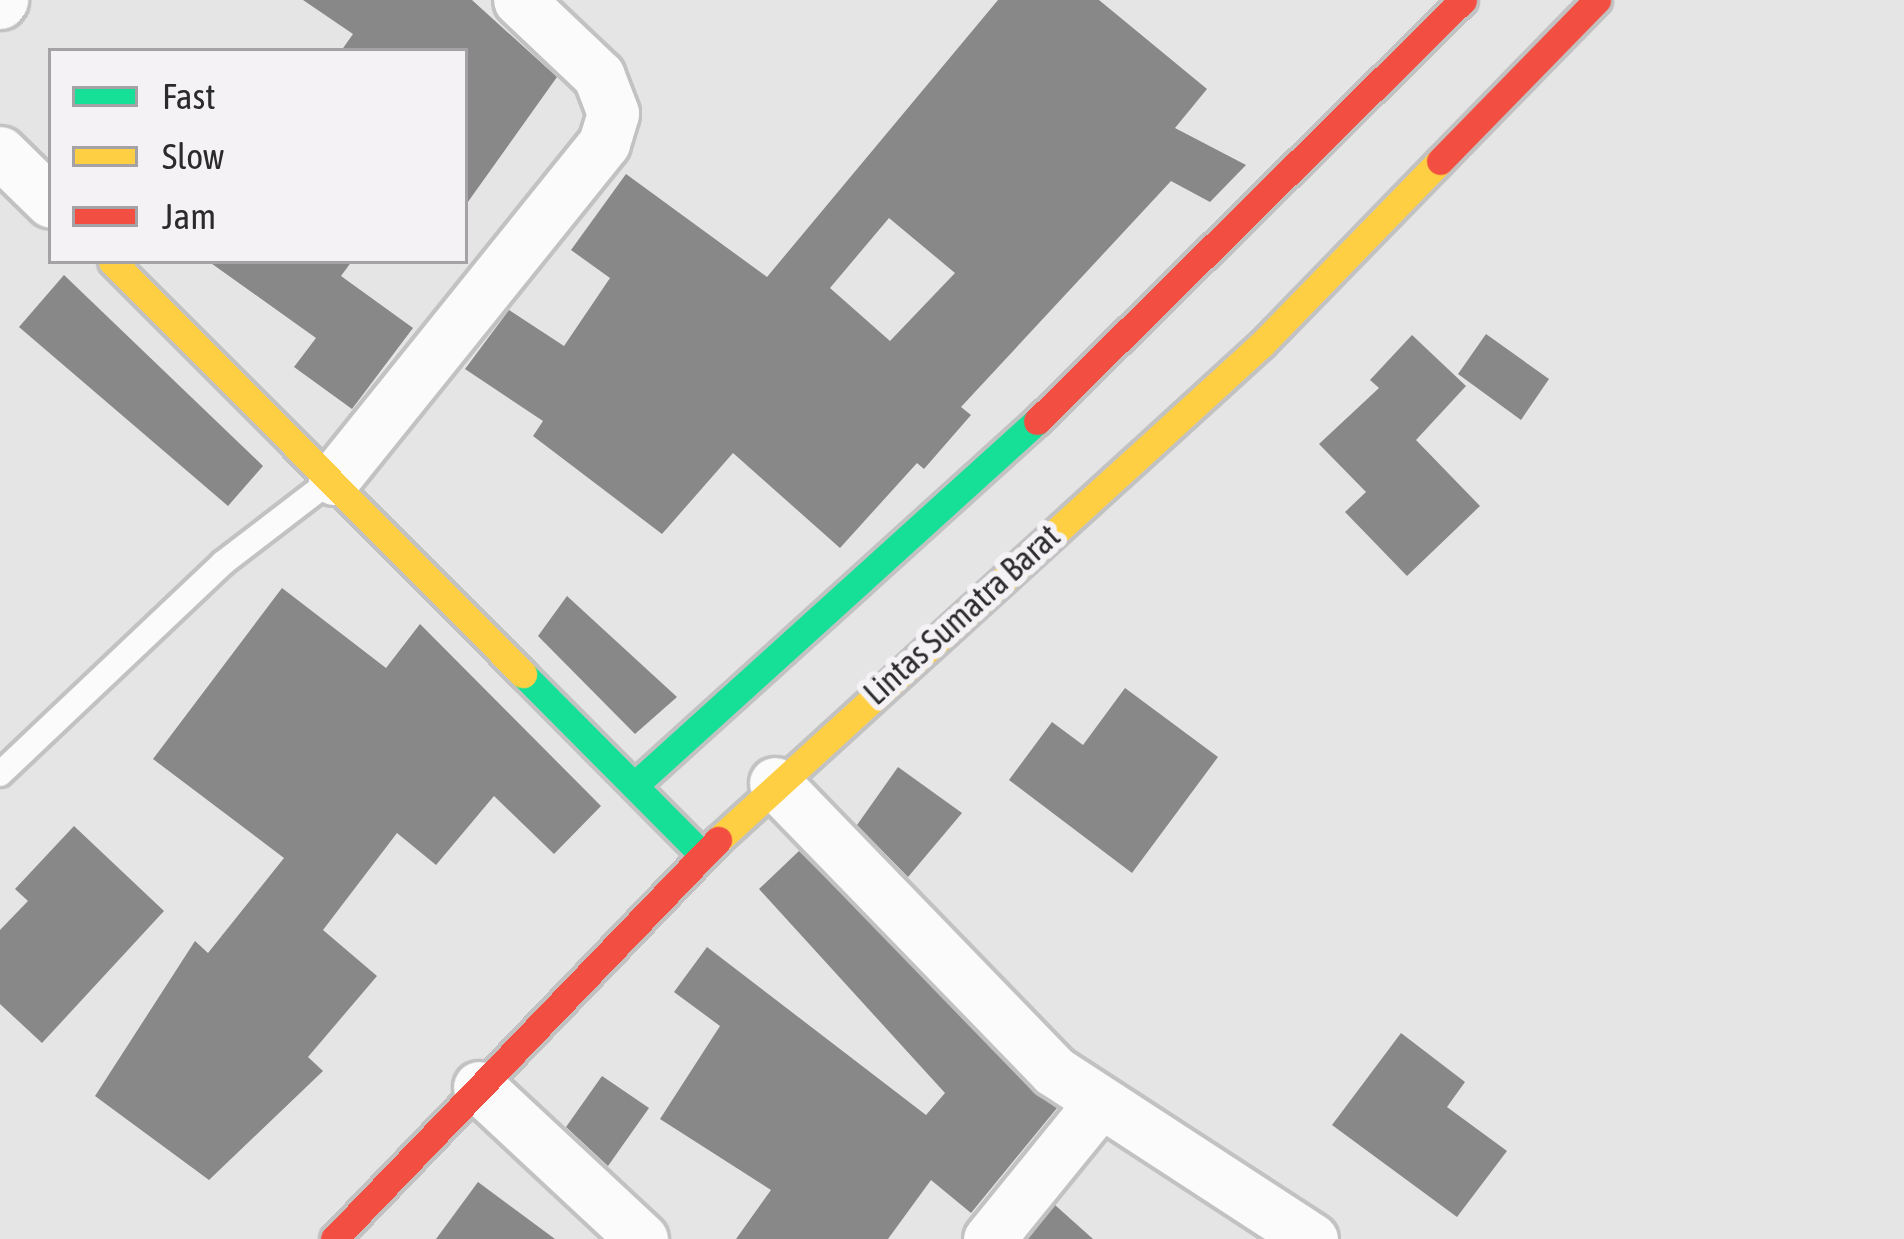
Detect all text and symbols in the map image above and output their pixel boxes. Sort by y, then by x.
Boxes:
legend [48,48,468,264]
text: Fast [162,75,216,117]
text: Slow [162,135,224,177]
text: Jam [162,195,216,237]
street label: Lintas Sumatra Barat [856,517,1068,713]

